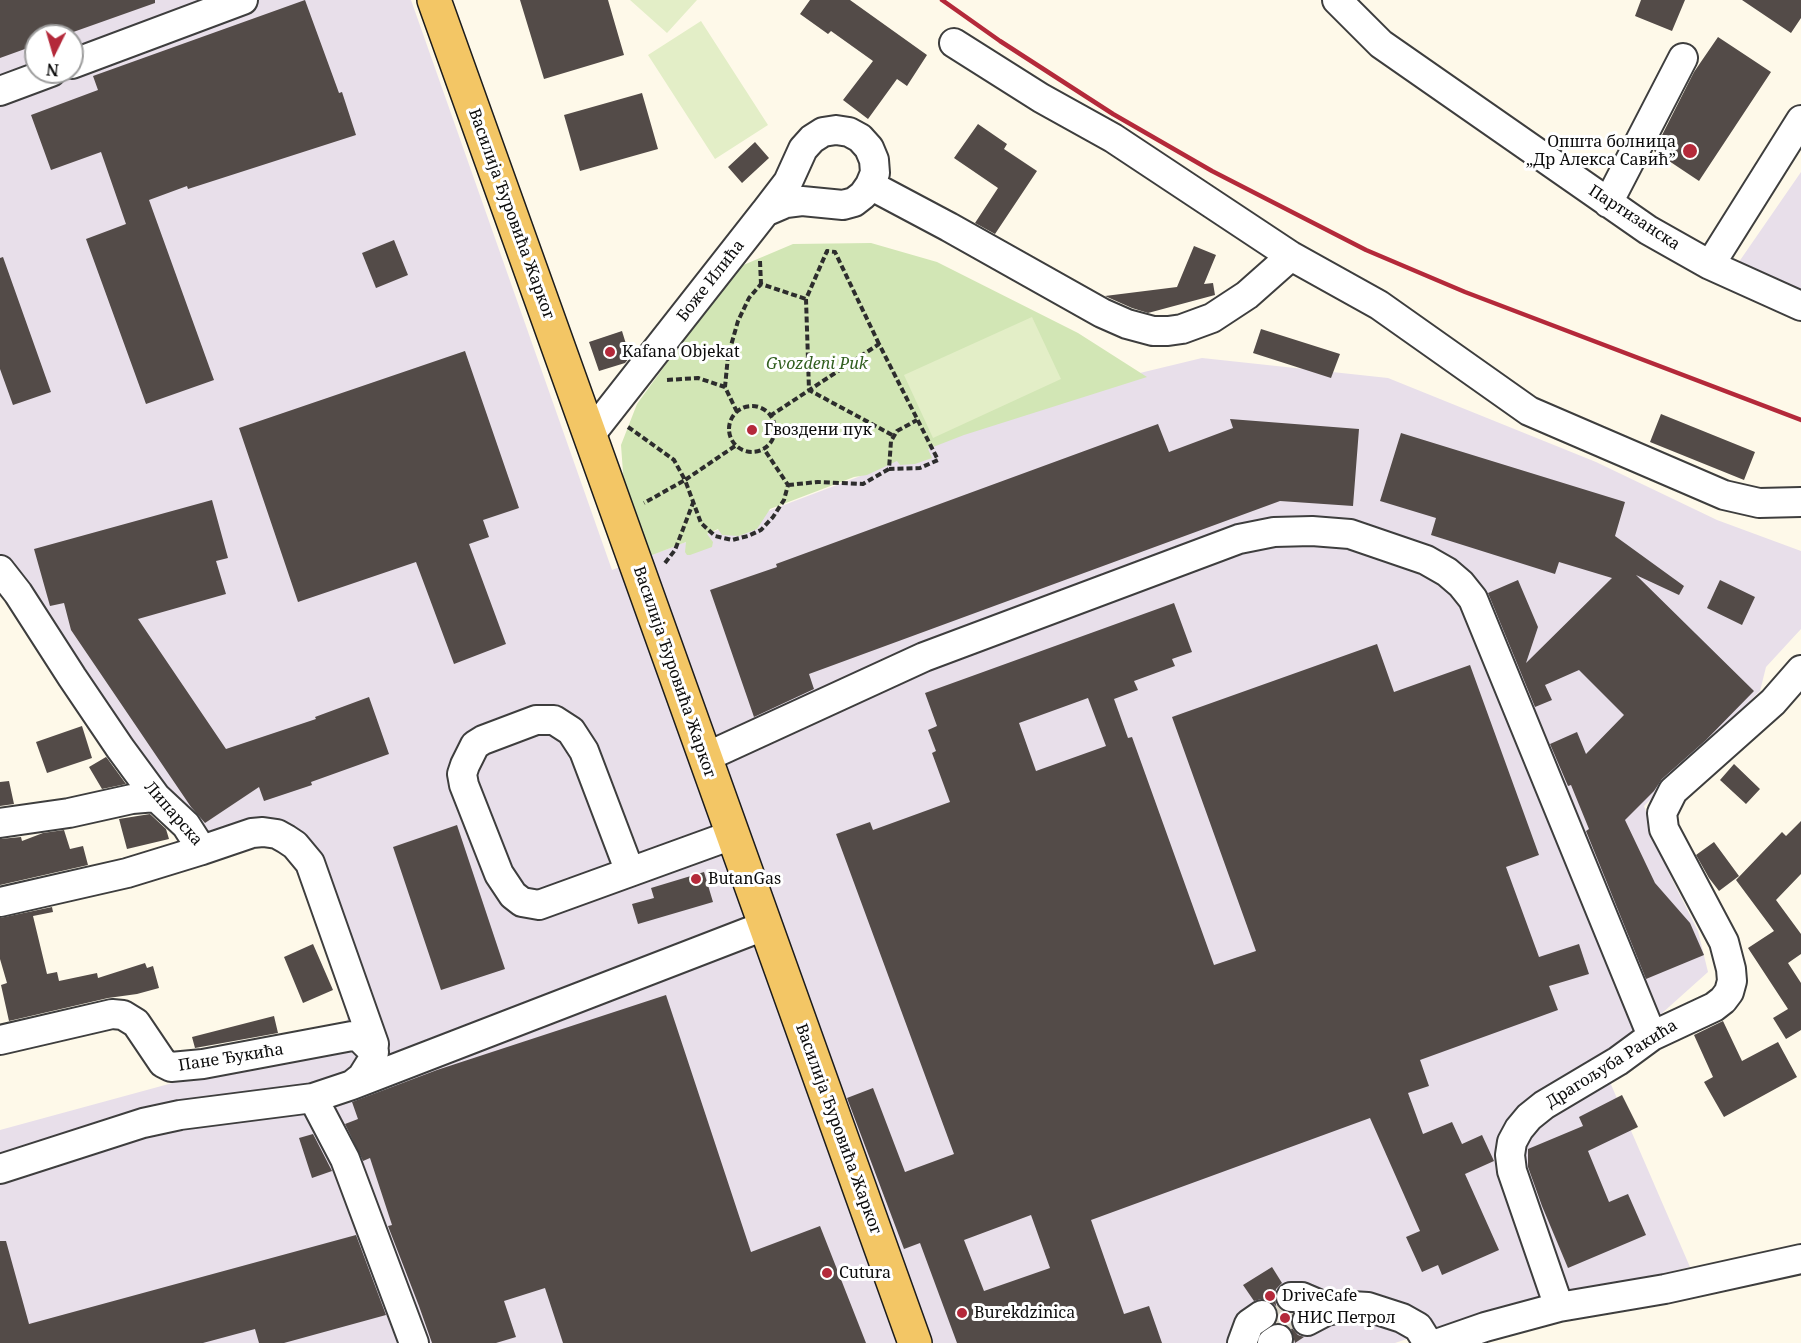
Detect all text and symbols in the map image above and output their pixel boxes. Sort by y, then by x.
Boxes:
north arrow [24,24,84,84]
text: N [45,58,60,81]
street label: Василија Ђуровића Жарког [464,106,558,322]
place label: Општа болница „Др Алекса Савић” [1526,132,1676,170]
marker: Општа болница „Др Алекса Савић” [1681,142,1699,160]
street label: Партизанска [1585,181,1683,255]
street label: Боже Илића [673,236,749,326]
place label: Kafana Objekat [622,342,740,362]
marker: Kafana Objekat [603,345,617,359]
park label: Gvozdeni Puk [766,354,868,374]
place label: Гвоздени пук [764,420,872,440]
marker: Гвоздени пук [745,423,759,437]
street label: Василија Ђуровића Жарког [629,564,719,780]
street label: Липарска [140,778,206,850]
place label: ButanGas [708,869,781,889]
marker: ButanGas [689,872,703,886]
street label: Драгољуба Ракића [1543,1016,1681,1112]
street label: Василија Ђуровића Жарког [791,1021,885,1237]
street label: Пане Ђукића [177,1040,285,1076]
place label: Cutura [839,1263,891,1283]
marker: Cutura [820,1266,834,1280]
place label: DriveCafe [1282,1286,1357,1306]
marker: DriveCafe [1263,1289,1277,1303]
place label: Burekdzinica [974,1303,1075,1323]
marker: Burekdzinica [955,1306,969,1320]
place label: НИС Петрол [1297,1308,1395,1328]
marker: НИС Петрол [1278,1311,1292,1325]

